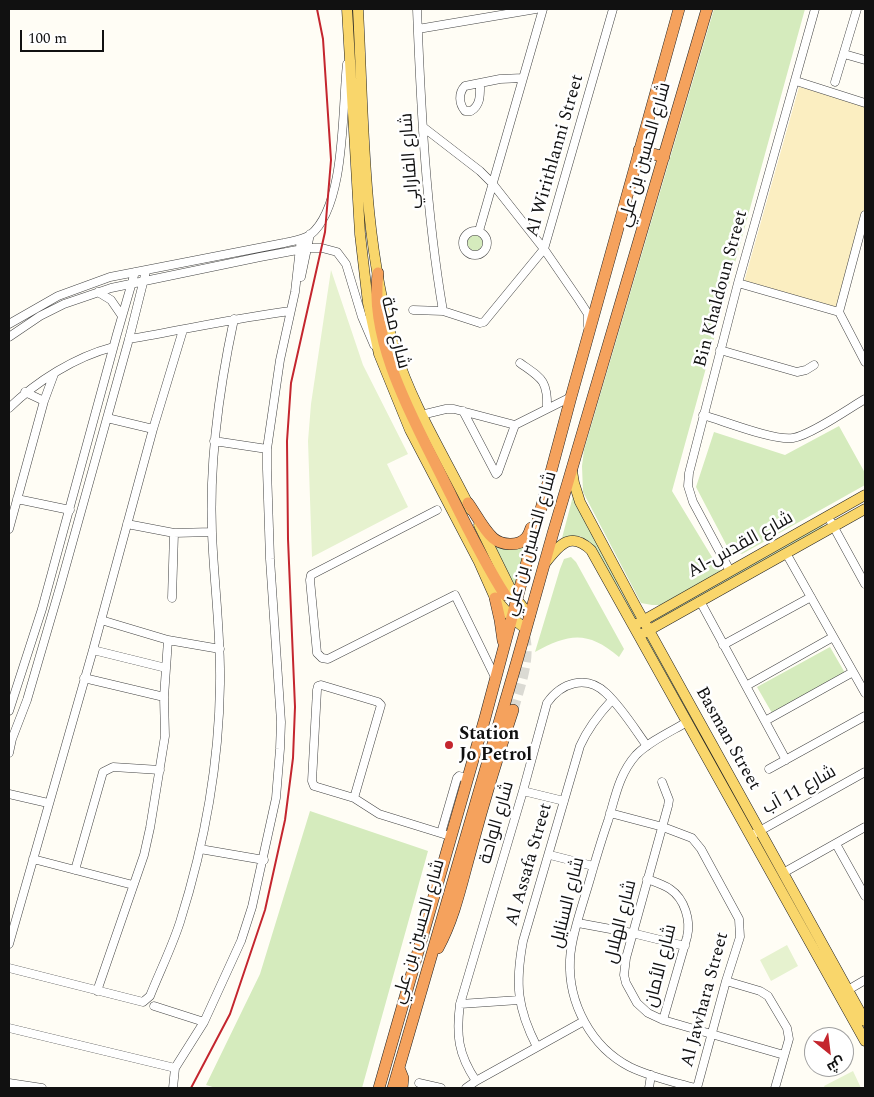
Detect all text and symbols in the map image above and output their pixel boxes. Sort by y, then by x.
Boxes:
scale bar [22,20,106,52]
text: 100 m [28,27,67,50]
street label: Al Wirithlanni Street [522,72,590,240]
street label: شارع الحسين بن علي [615,80,677,230]
street label: شارع الفارابي [397,112,425,210]
street label: Bin Khaldoun Street [691,208,753,370]
street label: شارع مكة [375,295,413,371]
street label: شارع الحسين بن علي [501,469,563,619]
street label: Al-شارع القدس [684,508,798,584]
street label: Basman Street [690,684,764,794]
place label: Station Jo Petrol [459,724,532,766]
marker: Station Jo Petrol [443,739,455,751]
street label: شارع 11 آب [759,762,841,820]
street label: شارع الواحة [476,779,520,867]
street label: Al Assafa Street [502,801,558,929]
street label: شارع السنايل [547,855,591,951]
street label: شارع الحسين بن علي [389,857,451,1007]
street label: شارع الهلال [601,878,643,966]
street label: شارع الأمان [641,922,683,1010]
street label: Al Jawhara Street [678,930,734,1070]
north arrow [804,1027,854,1077]
text: ش [823,1051,849,1078]

